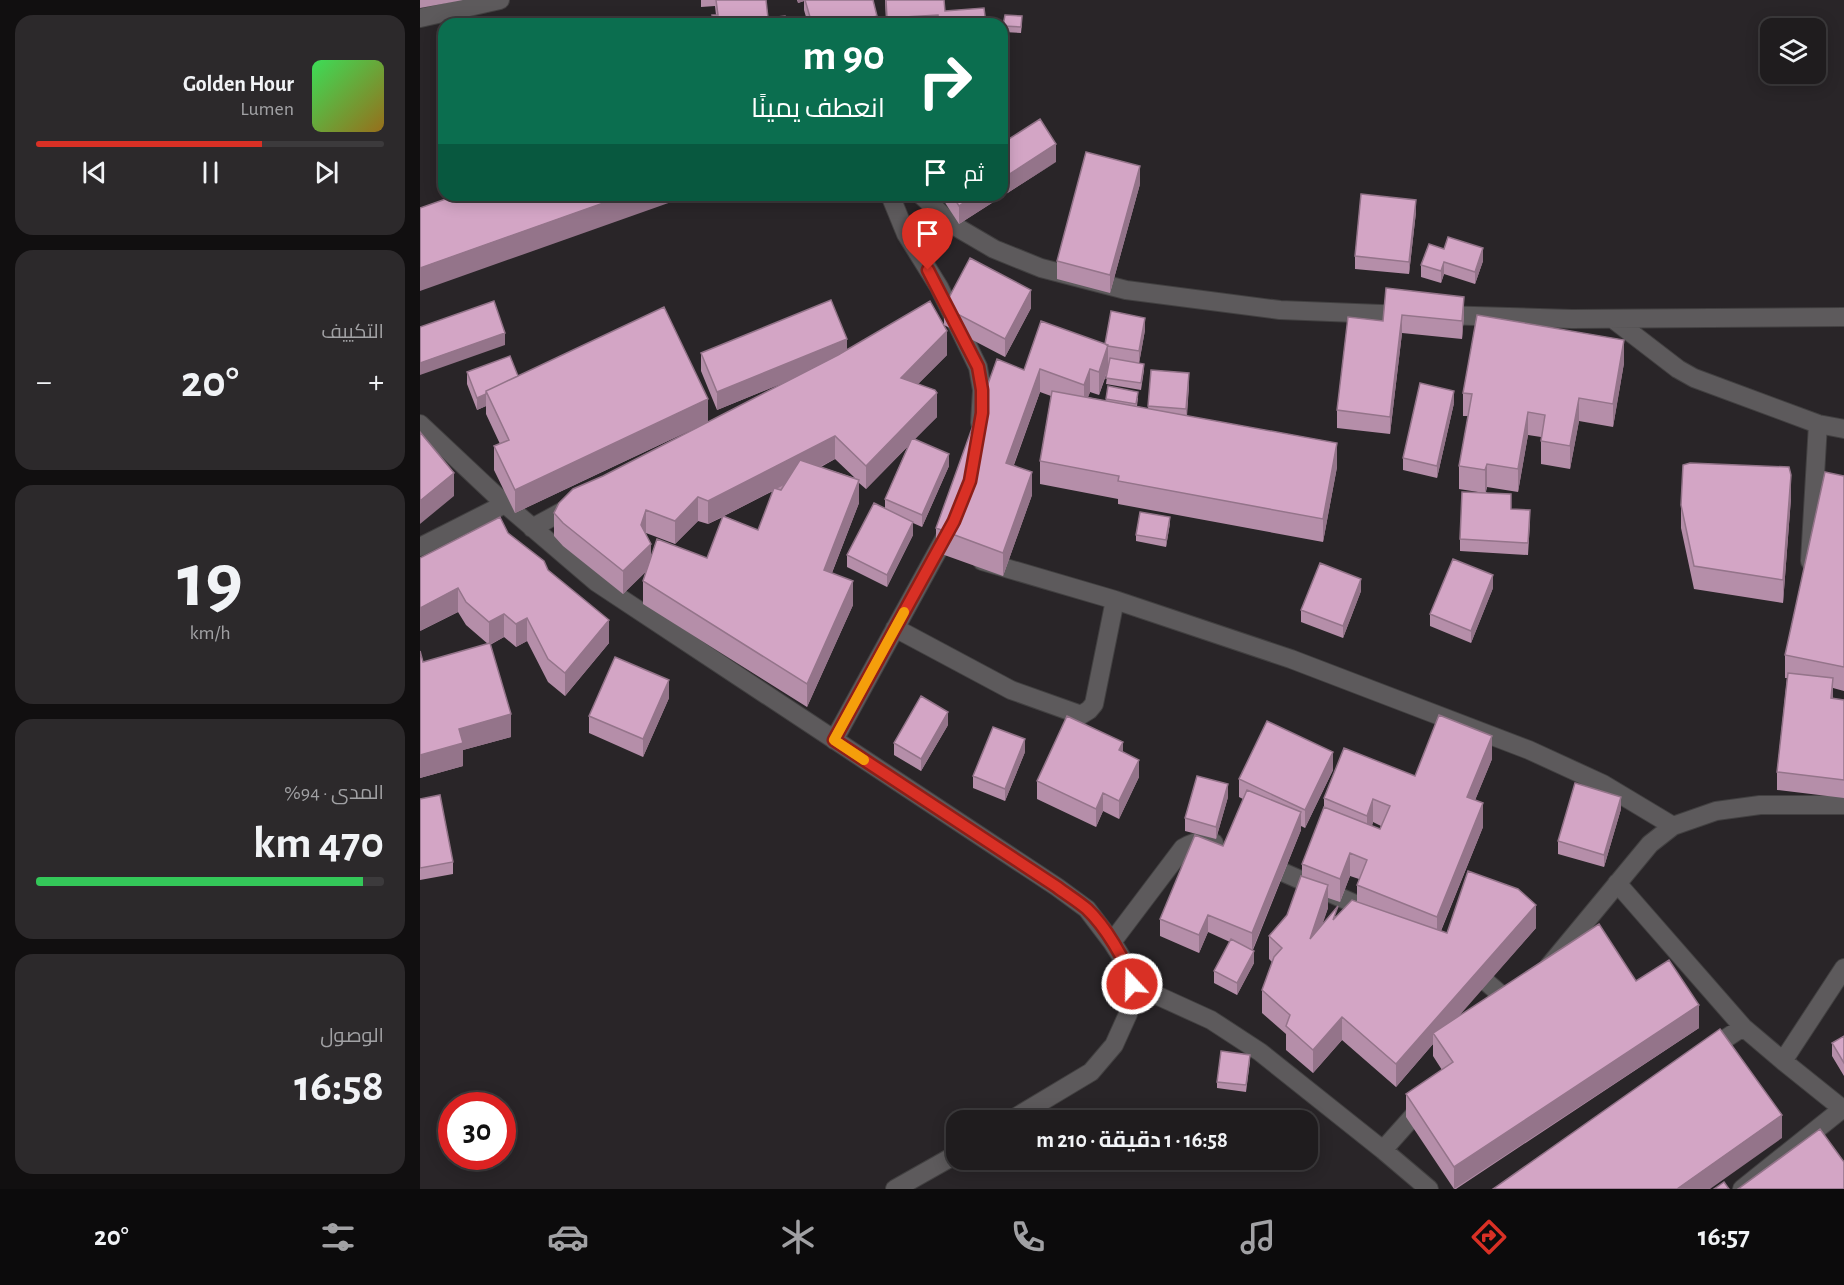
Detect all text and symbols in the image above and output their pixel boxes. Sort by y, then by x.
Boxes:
map controls [1760,18,1826,84]
button: layers [1760,18,1826,84]
text: 90 m [803,35,885,77]
icon: right [906,42,984,120]
text: Golden Hour [183,73,294,95]
text: انعطف يمينًا [751,95,885,122]
text: Lumen [240,99,294,119]
icon: previous [78,156,111,189]
icon: pause [194,156,227,189]
icon: next [310,156,343,189]
icon: arrive [919,156,952,189]
text: ثم [964,163,984,185]
pin [902,208,953,270]
icon: arrive [911,217,944,250]
text: التكييف [321,322,384,342]
text: 20° [181,360,239,405]
text: − [36,366,52,399]
text: + [368,366,384,399]
text: 19 [177,543,243,621]
text: km/h [189,623,231,643]
text: المدى · 94% [284,783,384,803]
text: 470 km [253,821,384,866]
position arrow [1100,952,1164,1016]
text: الوصول [320,1026,384,1046]
text: 16:58 [294,1064,384,1109]
speed limit sign: 30 [438,1092,516,1170]
text: 16:58 · 1 دقيقة · 210 m [1036,1129,1228,1151]
icon: filters [317,1216,359,1258]
icon: car [547,1216,589,1258]
icon: climate [777,1216,819,1258]
icon: phone [1007,1216,1049,1258]
icon: music [1237,1216,1279,1258]
icon: directions [1468,1216,1510,1258]
text: 20° [94,1223,129,1250]
text: 16:57 [1698,1223,1750,1250]

